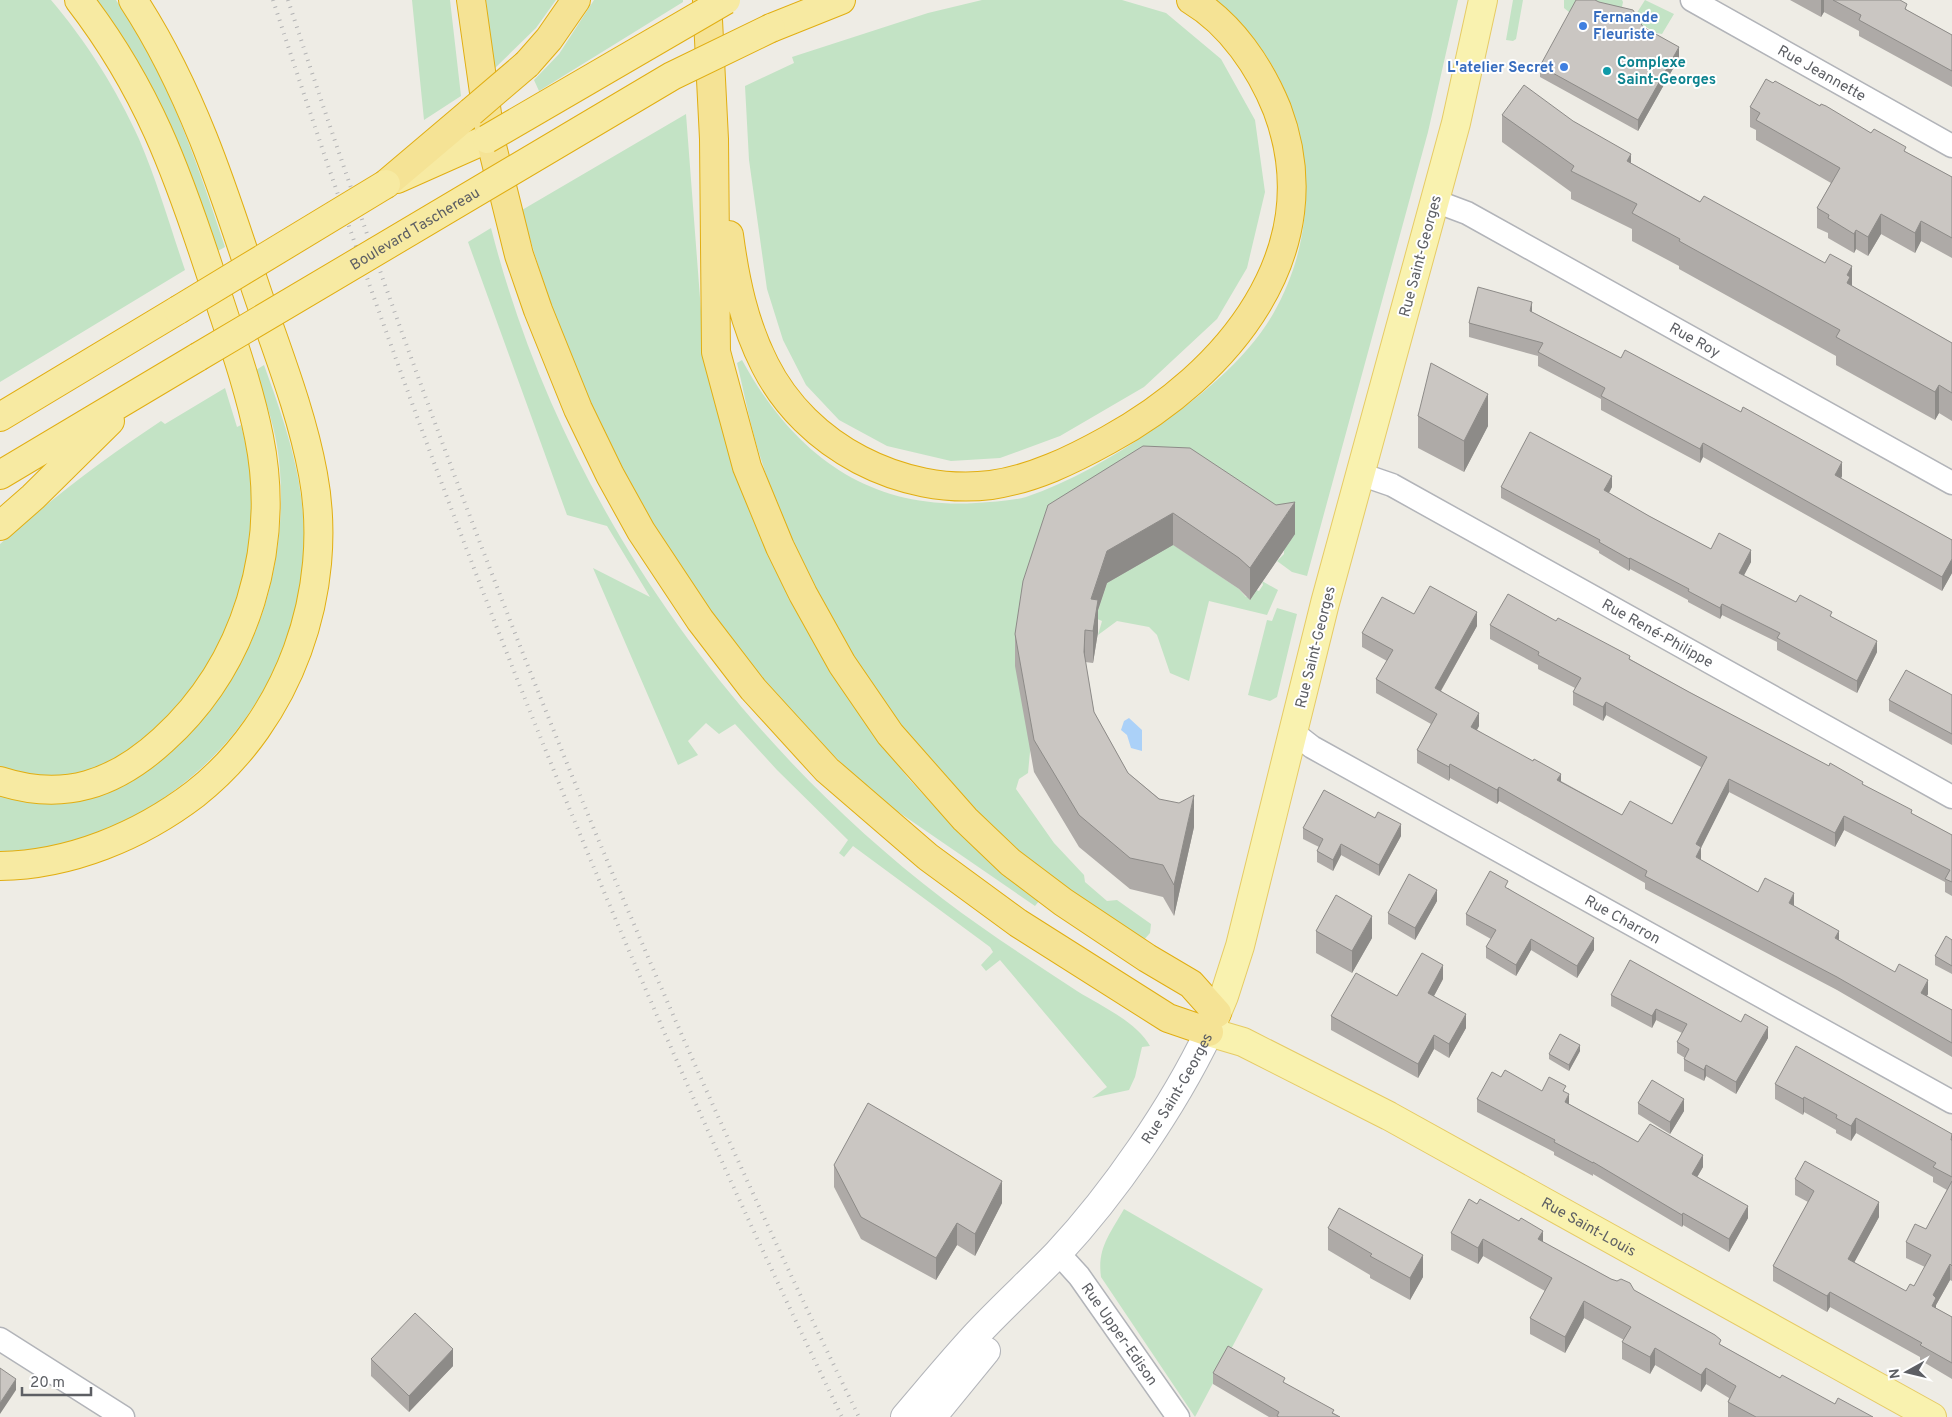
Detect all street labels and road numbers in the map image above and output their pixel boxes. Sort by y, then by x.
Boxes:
street label: Rue Jeannette [1774,42,1869,107]
street label: Boulevard Taschereau [347,184,484,276]
street label: Rue Saint-Georges [1396,193,1447,319]
street label: Rue Roy [1665,319,1723,363]
street label: Rue Saint-Georges [1292,584,1341,710]
street label: Rue René-Philippe [1598,596,1716,673]
street label: Rue Charron [1581,892,1663,949]
street label: Rue Saint-Georges [1138,1030,1218,1148]
street label: Rue Saint-Louis [1537,1194,1639,1262]
street label: Rue Upper-Edison [1076,1280,1161,1390]

